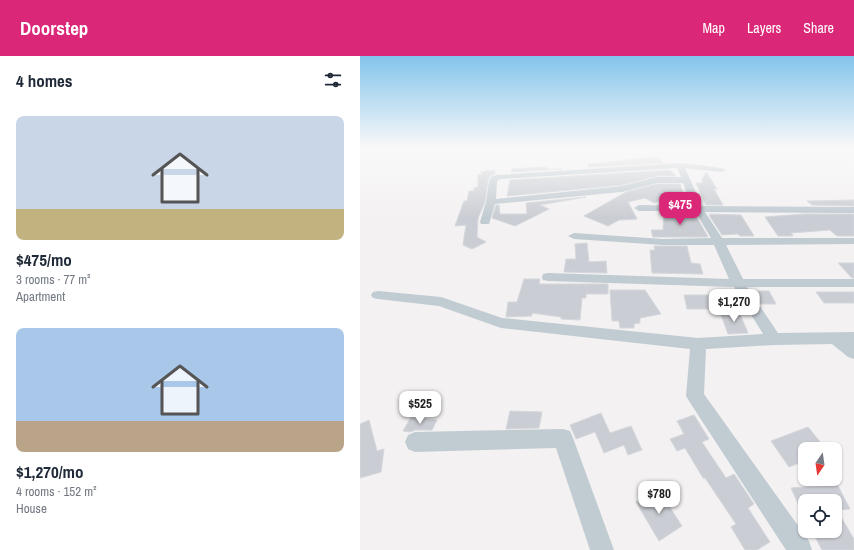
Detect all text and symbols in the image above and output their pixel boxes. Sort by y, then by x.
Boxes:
text: Doorstep [20,15,88,41]
text: Map [703,19,725,37]
text: Layers [747,19,781,37]
text: Share [803,19,834,37]
text: 4 homes [16,69,73,92]
icon: filters [322,69,344,91]
icon: home [144,142,216,214]
pin: $475 [656,192,704,226]
text: $475 [668,196,692,213]
text: $475/mo [16,248,72,271]
text: 3 rooms · 77 m² [16,271,91,288]
text: Apartment [16,288,65,305]
pin: $1,270 [701,289,767,323]
text: $1,270 [718,293,750,310]
icon: home [144,354,216,426]
pin: $525 [396,391,444,425]
text: $525 [408,395,432,412]
north arrow [798,442,842,486]
map controls [798,442,842,538]
text: $1,270/mo [16,460,83,483]
pin: $780 [635,481,683,515]
text: 4 rooms · 152 m² [16,483,97,500]
text: $780 [647,485,671,502]
button: locate [798,494,842,538]
text: House [16,500,47,517]

